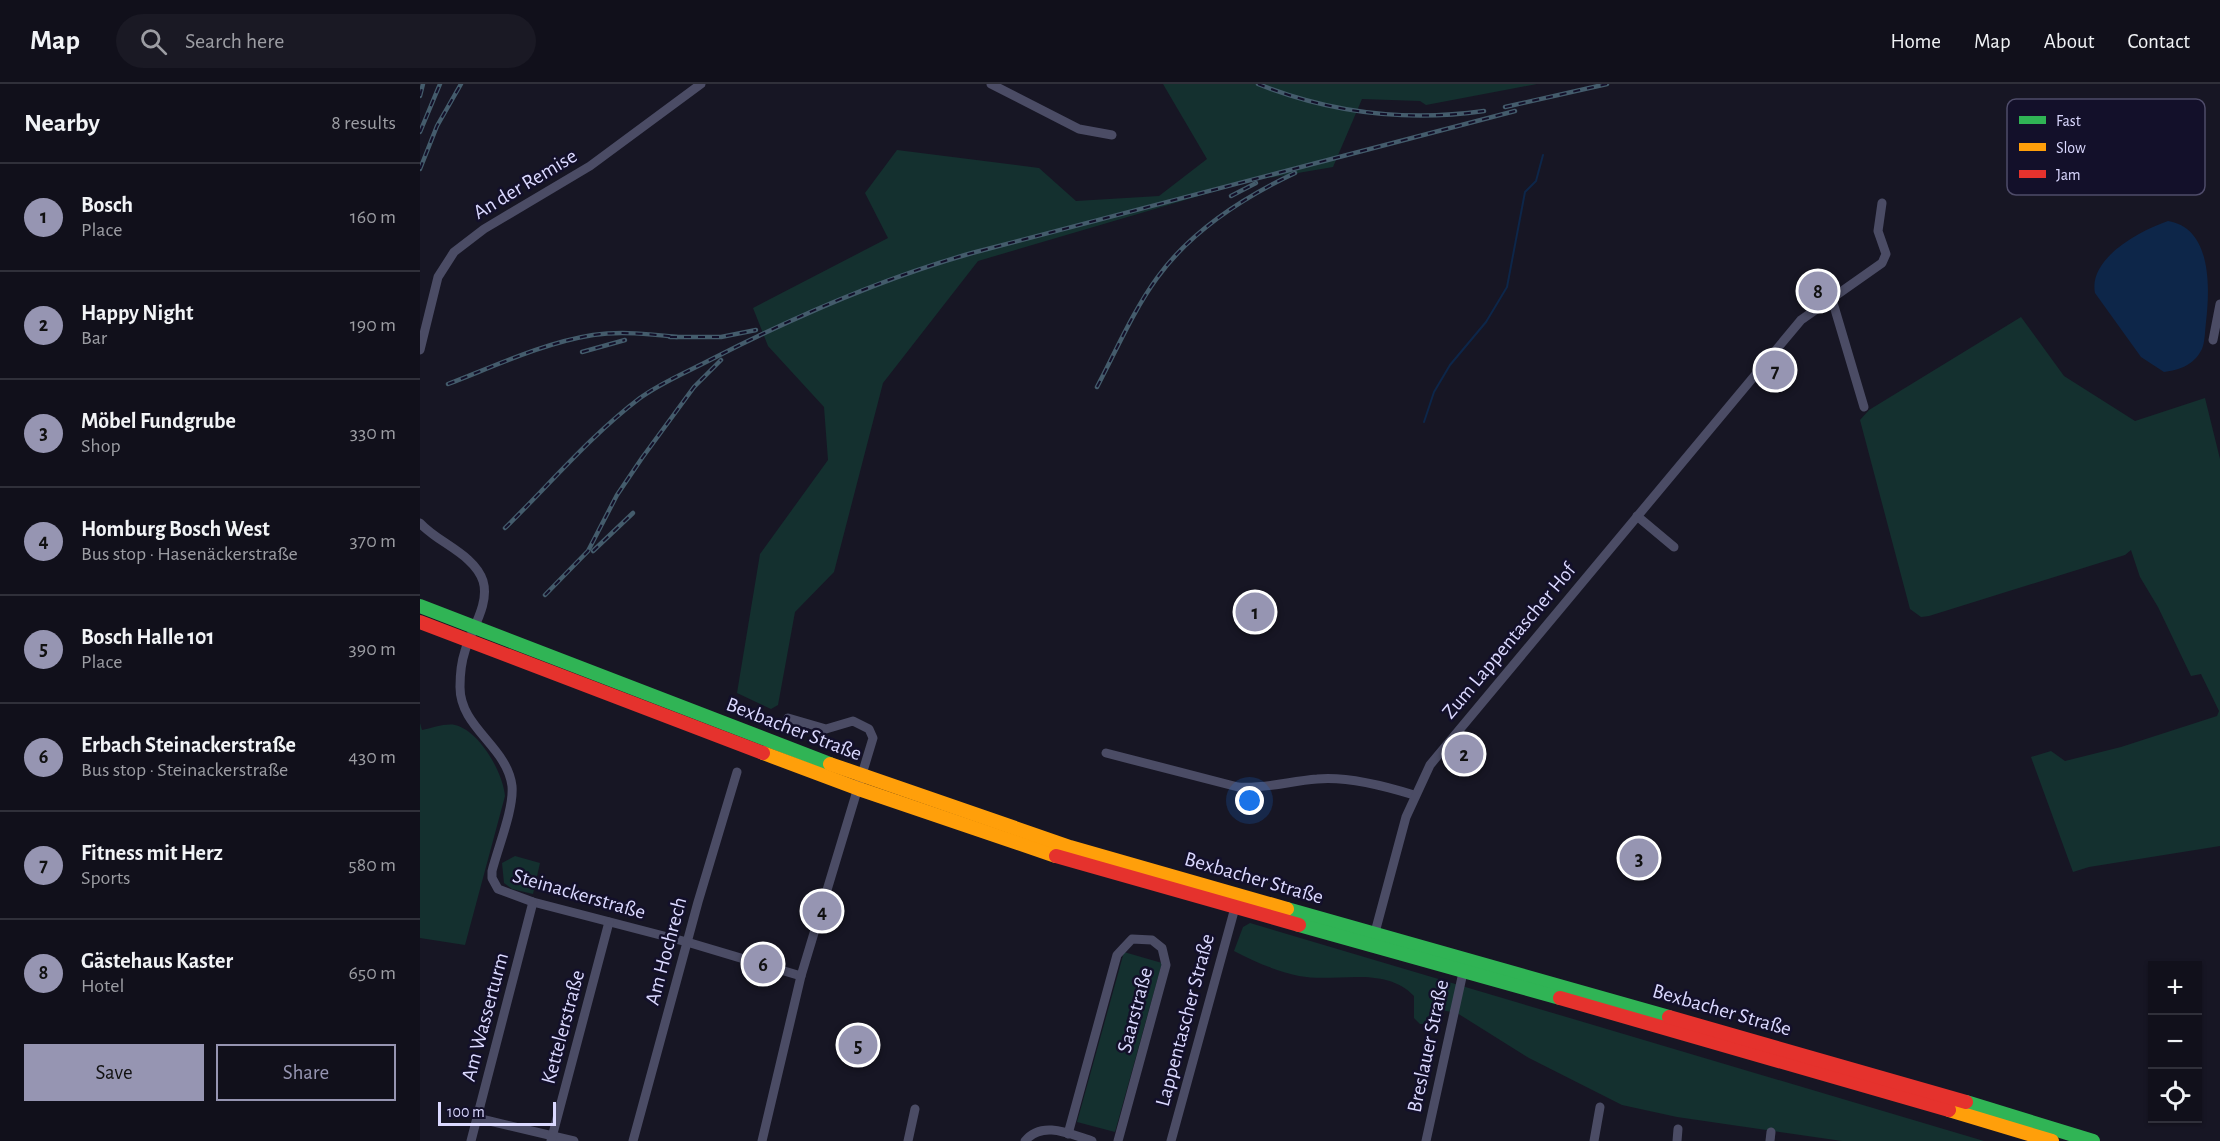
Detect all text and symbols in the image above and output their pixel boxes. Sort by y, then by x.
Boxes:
search box [116,14,536,68]
icon: search [137,25,170,58]
text: Map [30,27,80,55]
text: Search here [185,30,284,52]
text: Home [1890,31,1941,52]
text: Map [1974,31,2011,52]
text: About [2044,31,2094,52]
text: Contact [2127,31,2190,52]
legend [2007,99,2205,195]
text: Nearby [24,110,100,136]
text: 8 results [331,113,396,133]
text: Fast [2056,113,2081,129]
text: Slow [2056,140,2086,156]
street label: An der Remise [469,145,581,223]
text: Jam [2056,167,2081,183]
text: Bosch [81,194,133,216]
text: 1 [40,207,47,227]
text: 160 m [350,207,396,227]
text: Place [81,220,122,240]
pin: 8 [1798,268,1838,314]
text: Happy Night [81,302,193,324]
text: 2 [39,315,48,335]
text: 190 m [350,315,396,335]
text: Bar [81,328,107,348]
pin: 7 [1756,348,1794,392]
text: Möbel Fundgrube [81,410,236,432]
text: 3 [39,423,48,443]
text: 330 m [350,423,396,443]
text: Shop [81,436,121,456]
text: Homburg Bosch West [81,518,270,540]
text: 4 [38,531,49,551]
text: 370 m [350,531,396,551]
text: Bus stop · Hasenäckerstraße [81,544,298,564]
street label: Zum Lappentascher Hof [1438,558,1581,722]
pin: 1 [1236,590,1274,634]
text: Bosch Halle 101 [81,626,214,648]
text: 5 [39,639,48,659]
text: 390 m [349,639,396,659]
text: Place [81,652,122,672]
street label: Bexbacher Straße [723,693,865,765]
pin: 2 [1444,732,1484,776]
text: Erbach Steinackerstraße [81,734,296,756]
text: 6 [39,747,48,767]
text: 430 m [348,747,396,767]
text: Bus stop · Steinackerstraße [81,760,288,780]
your location [1235,786,1264,815]
pin: 3 [1620,836,1658,880]
text: Fitness mit Herz [81,842,223,864]
street label: Bexbacher Straße [1182,848,1326,908]
text: 7 [39,855,48,875]
text: 580 m [348,855,396,875]
street label: Steinackerstraße [510,865,648,923]
text: Sports [81,868,130,888]
pin: 4 [802,888,842,934]
street label: Am Hochrech [642,895,690,1007]
street label: Lappentascher Straße [1152,931,1218,1109]
pin: 6 [744,942,782,986]
text: Gästehaus Kaster [81,950,233,972]
street label: Am Wasserturm [458,950,512,1084]
map controls [2148,961,2202,1123]
button: + [2148,961,2202,1015]
text: 8 [39,963,48,983]
text: 650 m [348,963,396,983]
street label: Saarstraße [1114,965,1156,1055]
street label: Kettelerstraße [538,968,588,1086]
text: Hotel [81,976,124,996]
street label: Breslauer Straße [1404,978,1452,1114]
street label: Bexbacher Straße [1650,980,1794,1040]
button: − [2148,1015,2202,1069]
pin: 5 [838,1022,878,1068]
button: Save [24,1044,204,1101]
button: Share [216,1044,396,1101]
button: locate [2148,1069,2202,1123]
scale bar [438,1099,556,1126]
text: 100 m [447,1104,485,1120]

